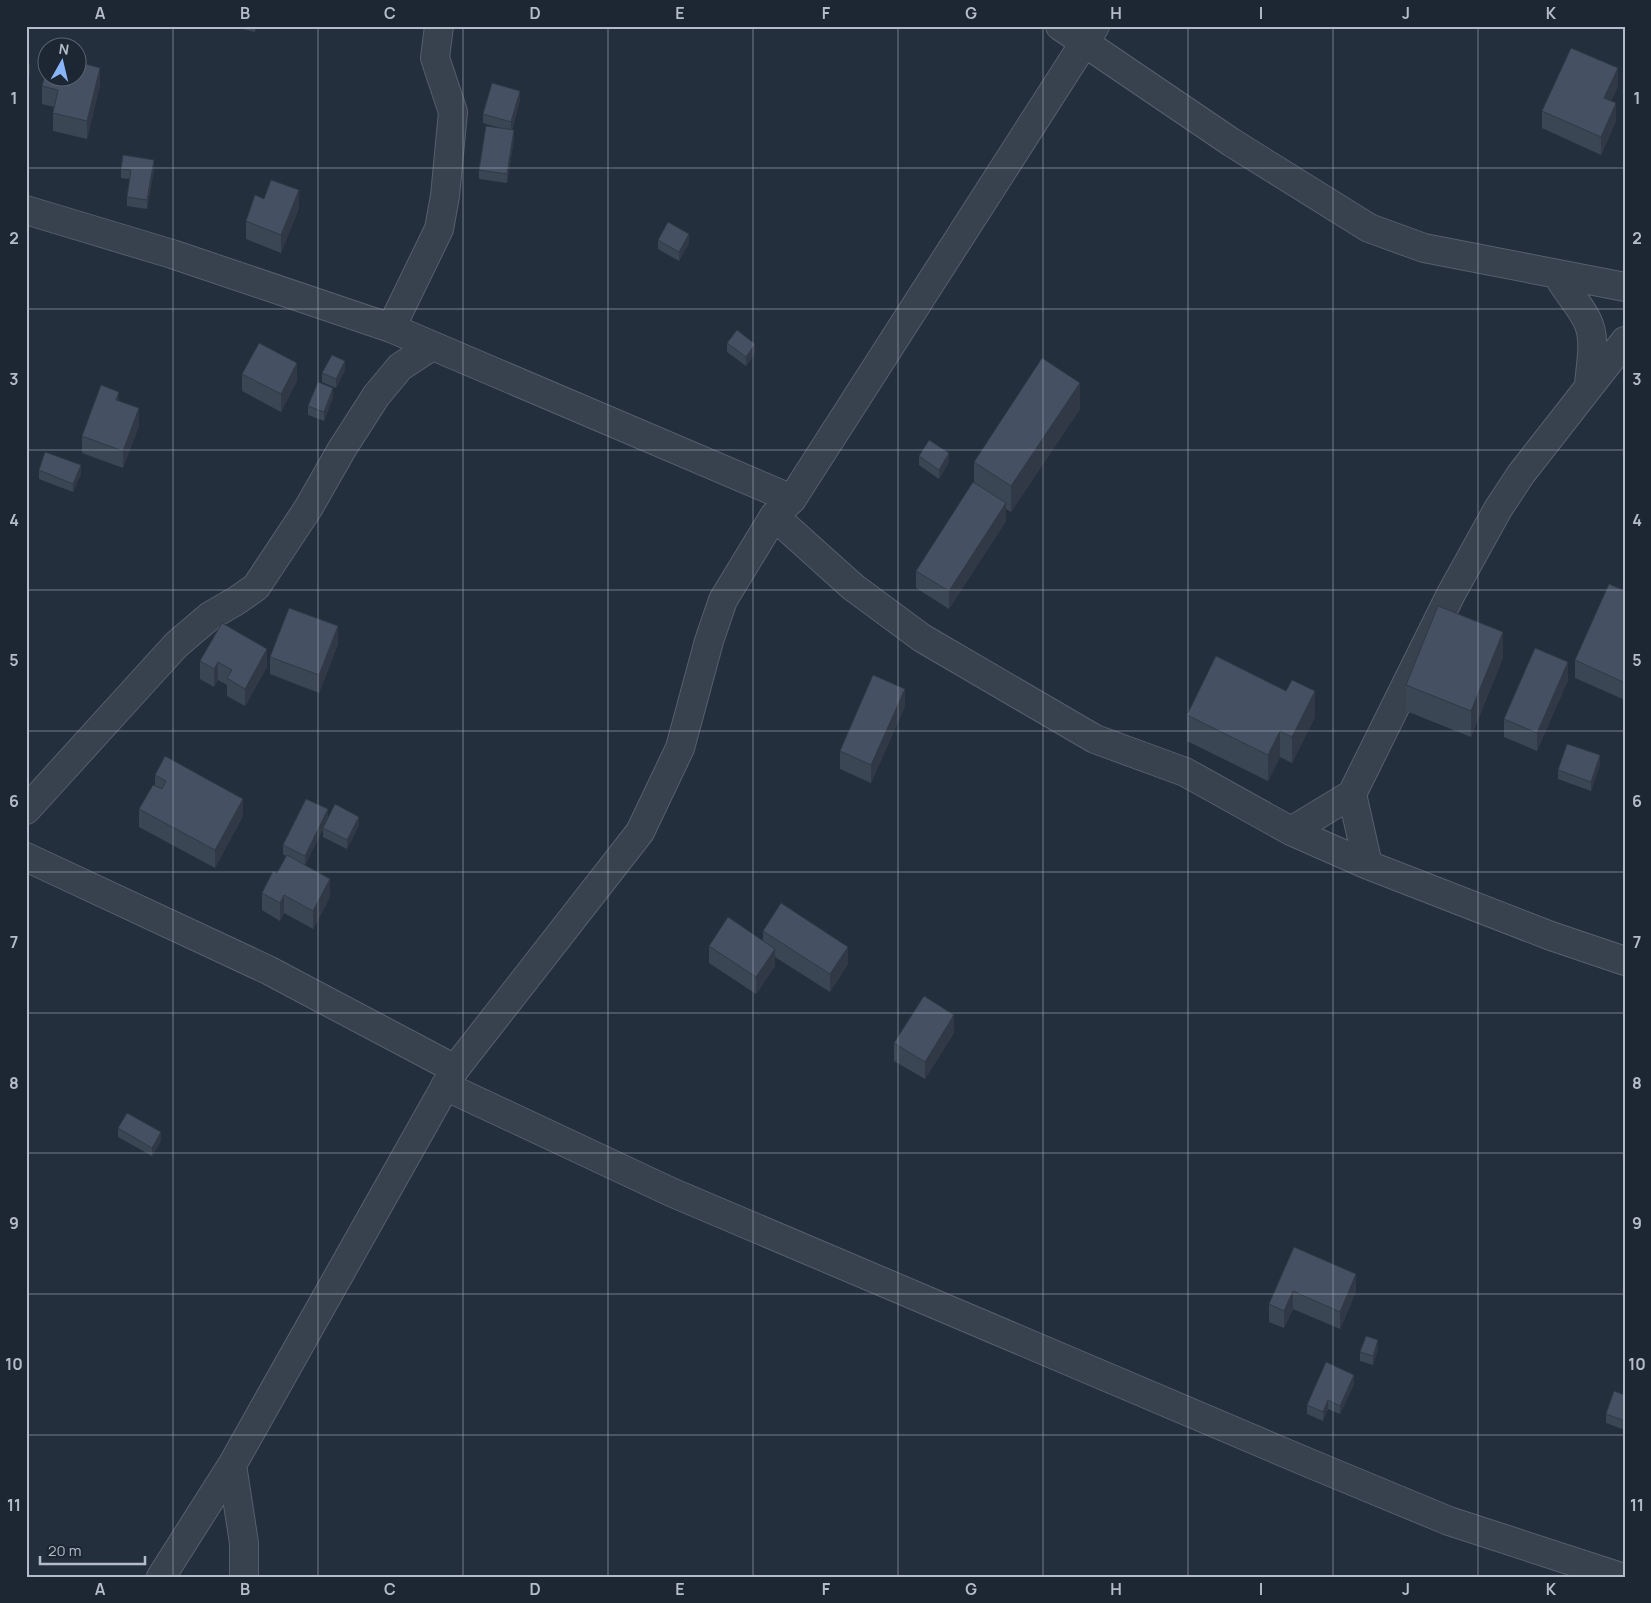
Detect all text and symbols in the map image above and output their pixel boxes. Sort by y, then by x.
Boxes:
text: A [95,2,106,24]
text: B [240,2,250,24]
text: C [384,2,396,24]
text: D [529,2,541,24]
text: E [675,2,685,24]
text: F [822,2,831,24]
text: G [965,2,977,24]
text: H [1110,2,1122,24]
text: I [1259,2,1263,24]
text: J [1402,2,1410,24]
text: K [1546,2,1557,24]
north arrow [38,38,88,88]
text: N [58,39,70,59]
text: 1 [10,87,18,109]
text: 1 [1633,87,1641,109]
text: 2 [9,227,19,249]
text: 2 [1632,227,1642,249]
text: 3 [9,368,19,390]
text: 3 [1632,368,1642,390]
text: 4 [9,509,19,531]
text: 4 [1632,509,1642,531]
text: 5 [9,649,19,671]
text: 5 [1632,649,1642,671]
text: 6 [9,790,19,812]
text: 6 [1632,790,1642,812]
text: 7 [10,931,18,953]
text: 7 [1633,931,1641,953]
text: 8 [9,1072,19,1094]
text: 8 [1632,1072,1642,1094]
text: 9 [9,1212,19,1234]
text: 9 [1632,1212,1642,1234]
text: 10 [5,1353,23,1375]
text: 10 [1628,1353,1646,1375]
text: 11 [7,1494,21,1516]
text: 11 [1630,1494,1644,1516]
scale bar [40,1533,145,1565]
text: 20 m [48,1540,81,1561]
text: A [95,1578,106,1600]
text: B [240,1578,250,1600]
text: C [384,1578,396,1600]
text: D [529,1578,541,1600]
text: E [675,1578,685,1600]
text: F [822,1578,831,1600]
text: G [965,1578,977,1600]
text: H [1110,1578,1122,1600]
text: I [1259,1578,1263,1600]
text: J [1402,1578,1410,1600]
text: K [1546,1578,1557,1600]

